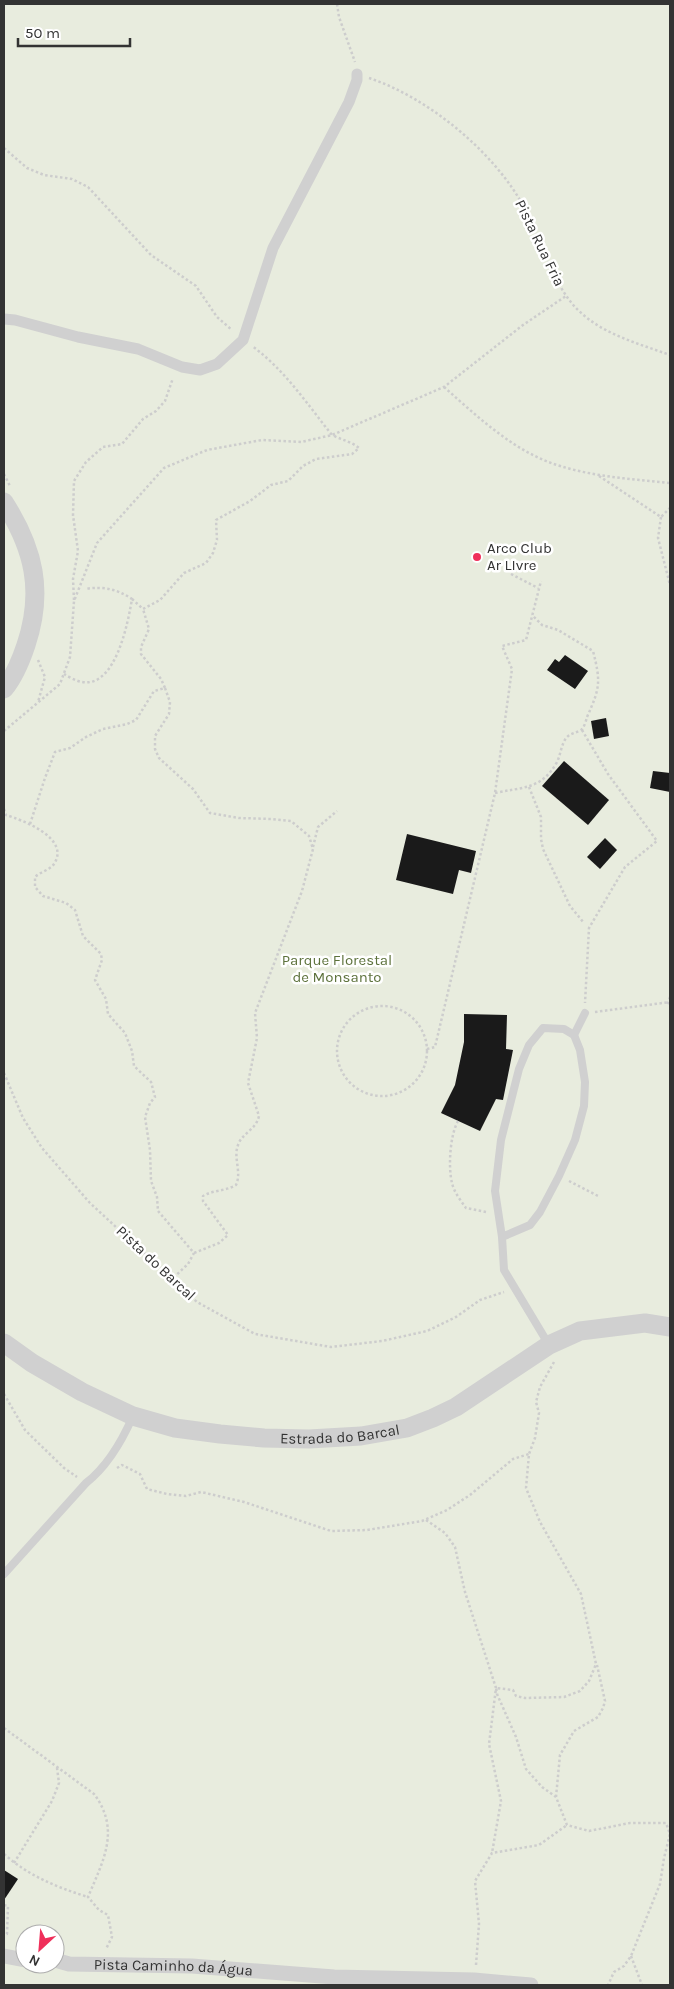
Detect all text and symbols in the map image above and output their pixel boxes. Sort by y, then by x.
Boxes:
scale bar [18,15,130,47]
text: 50 m [25,24,60,42]
street label: Pista Rua Fria [511,197,569,289]
place label: Arco Club Ar LIvre [487,539,552,574]
marker: Arco Club Ar LIvre [471,551,483,563]
park label: Parque Florestal de Monsanto [282,951,392,986]
street label: Pista do Barcal [113,1222,199,1304]
street label: Estrada do Barcal [280,1420,401,1448]
north arrow [15,1924,65,1974]
text: N [26,1950,43,1970]
street label: Pista Caminho da Água [94,1955,254,1980]

